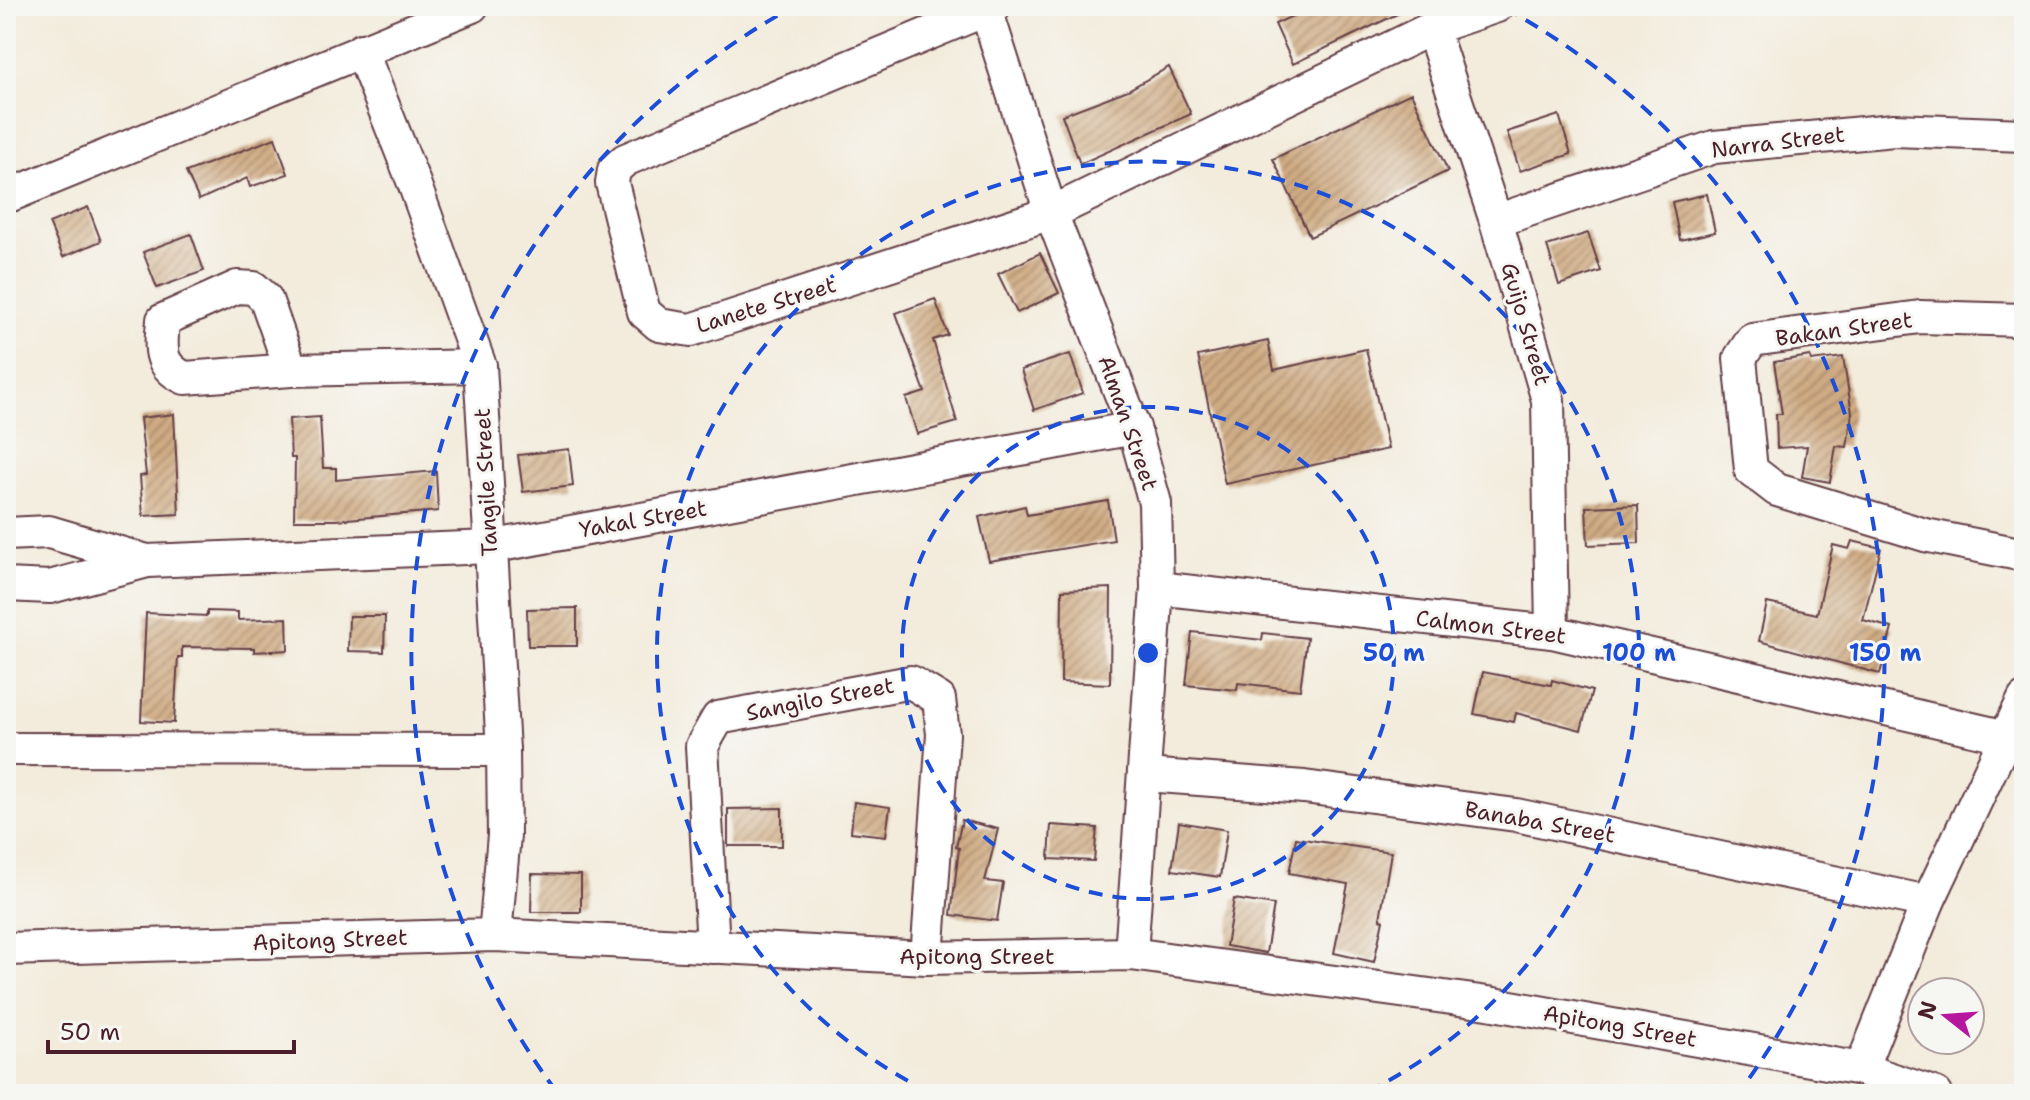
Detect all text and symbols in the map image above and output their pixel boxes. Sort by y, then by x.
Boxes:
street label: Narra Street [1710,119,1846,165]
street label: Guijo Street [1495,259,1557,389]
street label: Lanete Street [693,270,839,340]
street label: Bakan Street [1774,305,1914,353]
street label: Alman Street [1091,352,1165,494]
street label: Tangile Street [468,407,504,557]
street label: Yakal Street [577,494,709,544]
street label: Calmon Street [1414,603,1568,651]
text: 50 m [1363,637,1425,669]
text: 100 m [1602,637,1676,669]
text: 150 m [1849,637,1921,669]
centre of rings [1134,639,1162,667]
street label: Sangilo Street [744,670,896,728]
street label: Banaba Street [1463,795,1617,849]
street label: Apitong Street [252,923,408,957]
street label: Apitong Street [899,942,1055,971]
north arrow [1906,976,1986,1056]
street label: Apitong Street [1541,998,1699,1054]
text: N [1911,998,1944,1023]
scale bar [48,1004,294,1054]
text: 50 m [60,1016,120,1048]

